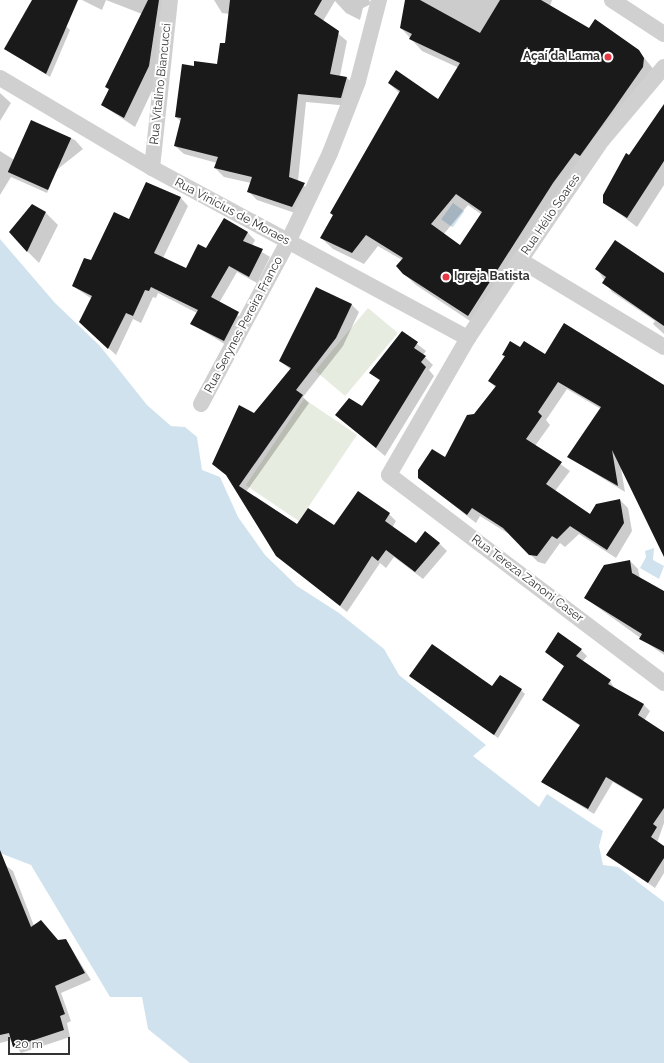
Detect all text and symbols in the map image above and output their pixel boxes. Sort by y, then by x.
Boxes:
street label: Rua Vitalino Biancucci [147,22,175,146]
place label: Açaí da Lama [523,50,600,64]
marker: Açaí da Lama [603,52,613,62]
street label: Rua Hélio Soares [519,172,583,258]
street label: Rua Vinicius de Moraes [172,175,292,249]
street label: Rua Serynes Pereira Franco [202,254,286,396]
place label: Igreja Batista [454,270,530,284]
marker: Igreja Batista [441,272,451,282]
street label: Rua Tereza Zanoni Caser [468,532,586,626]
scale bar [10,1029,72,1055]
text: 20 m [15,1037,43,1051]

